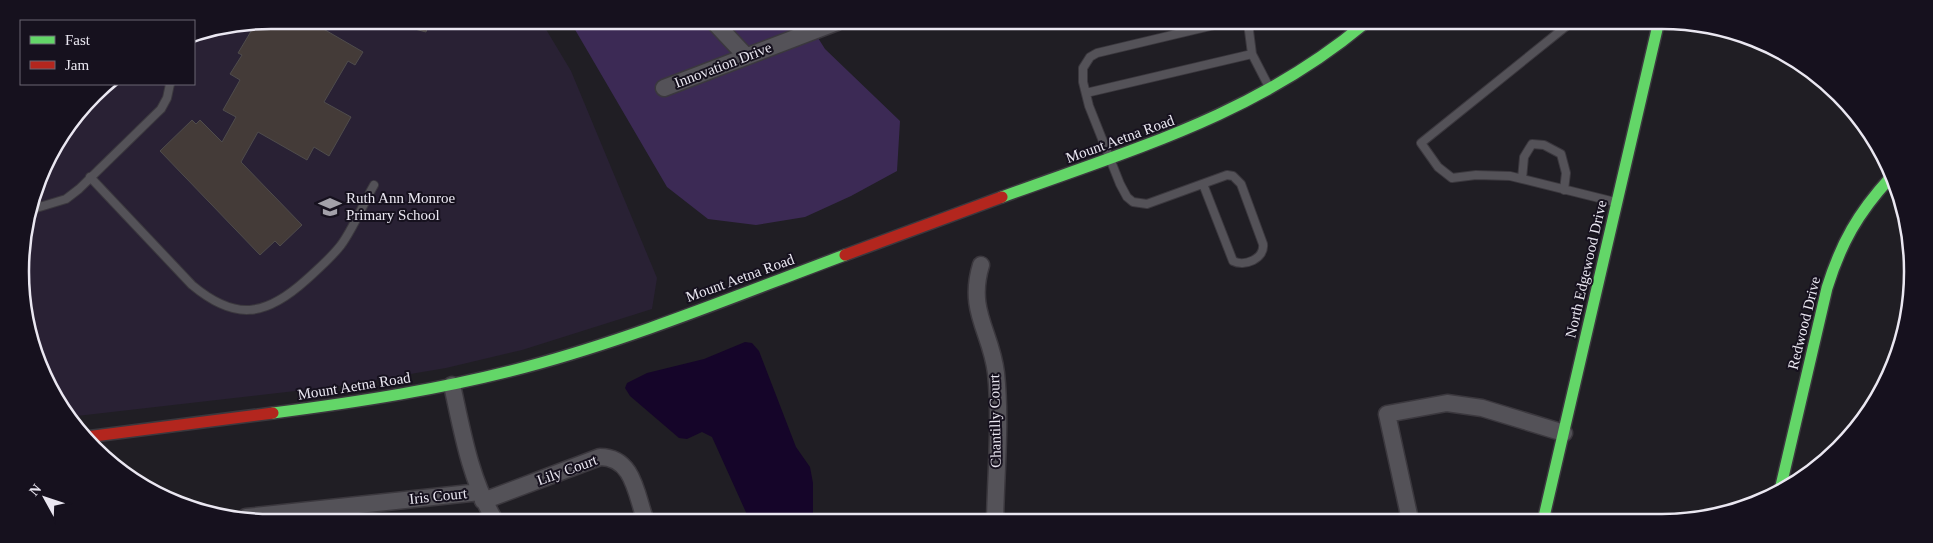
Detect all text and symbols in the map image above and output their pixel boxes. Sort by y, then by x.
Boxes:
legend [20,20,195,85]
text: Fast [65,32,91,48]
street label: Innovation Drive [672,39,774,91]
text: Jam [65,57,89,73]
street label: Mount Aetna Road [1064,112,1177,166]
place label: Ruth Ann Monroe Primary School [346,190,456,223]
school or university icon: Ruth Ann Monroe Primary School [317,194,343,220]
street label: North Edgewood Drive [1562,198,1610,339]
street label: Mount Aetna Road [684,251,797,305]
street label: Redwood Drive [1785,274,1823,371]
street label: Mount Aetna Road [296,369,412,403]
street label: Chantilly Court [986,373,1004,468]
street label: Lily Court [535,451,600,488]
north arrow [20,473,70,523]
text: N [26,481,44,499]
street label: Iris Court [408,485,468,507]

